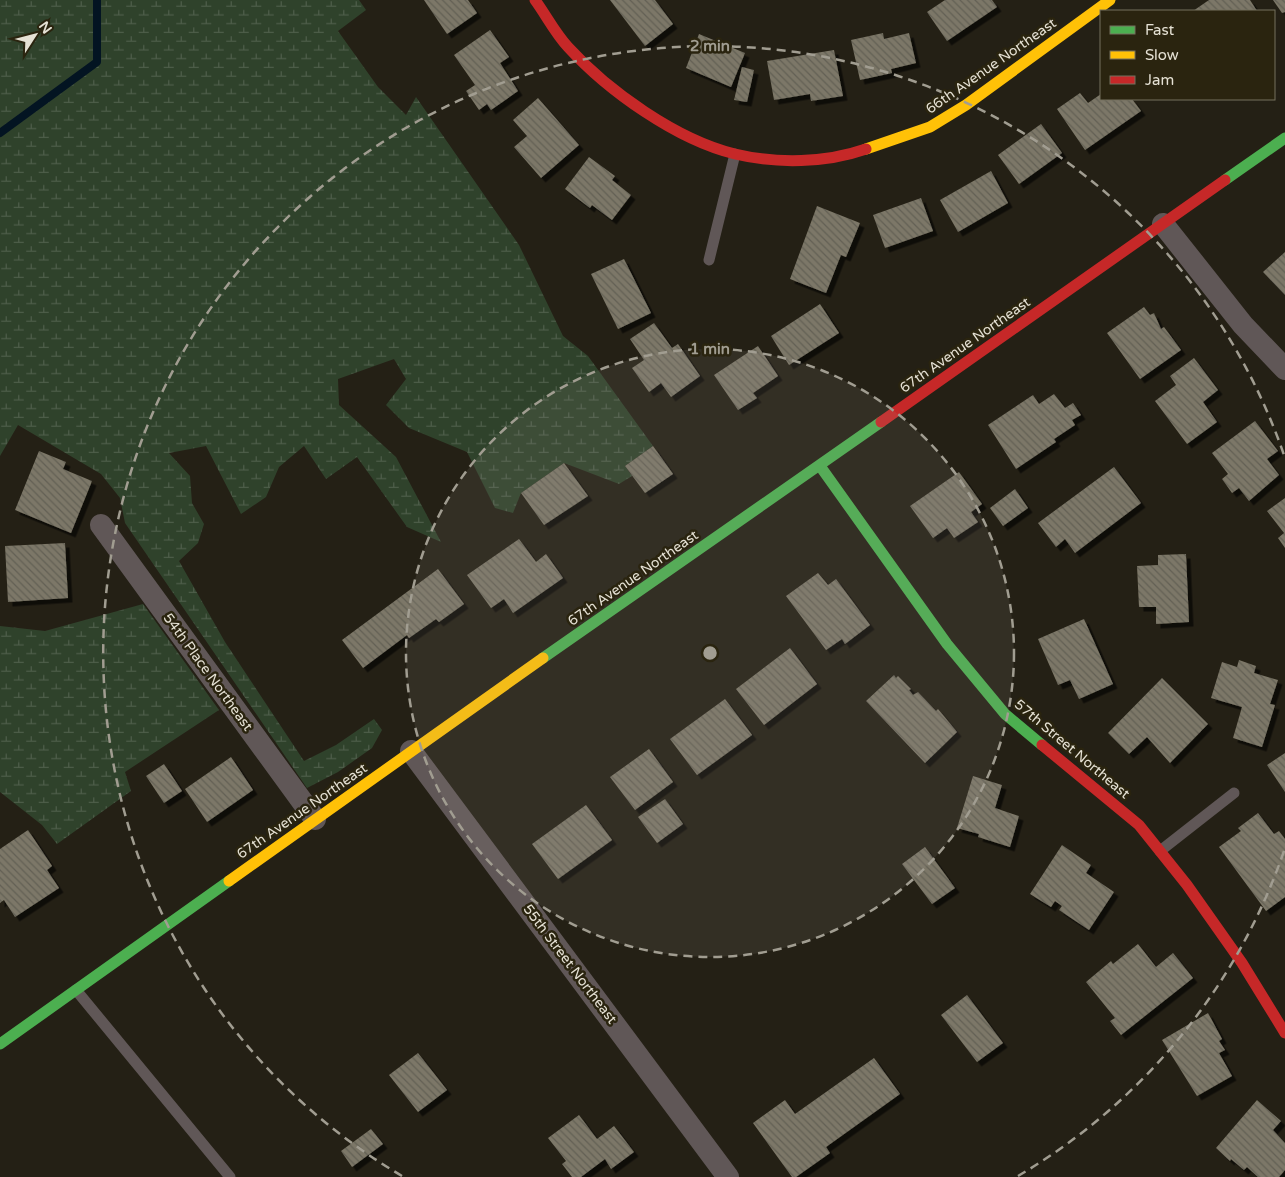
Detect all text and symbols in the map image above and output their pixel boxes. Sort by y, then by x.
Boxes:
north arrow [10,10,60,60]
legend [1100,10,1275,100]
street label: 66th Avenue Northeast [922,14,1060,118]
text: N [35,18,55,37]
text: Fast [1145,21,1175,39]
text: 2 min [690,37,730,55]
text: Slow [1145,46,1179,64]
text: Jam [1145,71,1174,89]
street label: 67th Avenue Northeast [896,293,1034,397]
text: 1 min [690,340,730,358]
street label: 67th Avenue Northeast [564,526,702,630]
street label: 54th Place Northeast [160,610,257,735]
centre of rings [701,644,719,662]
street label: 57th Street Northeast [1011,696,1134,803]
street label: 67th Avenue Northeast [233,759,371,863]
street label: 55th Street Northeast [519,901,621,1028]

